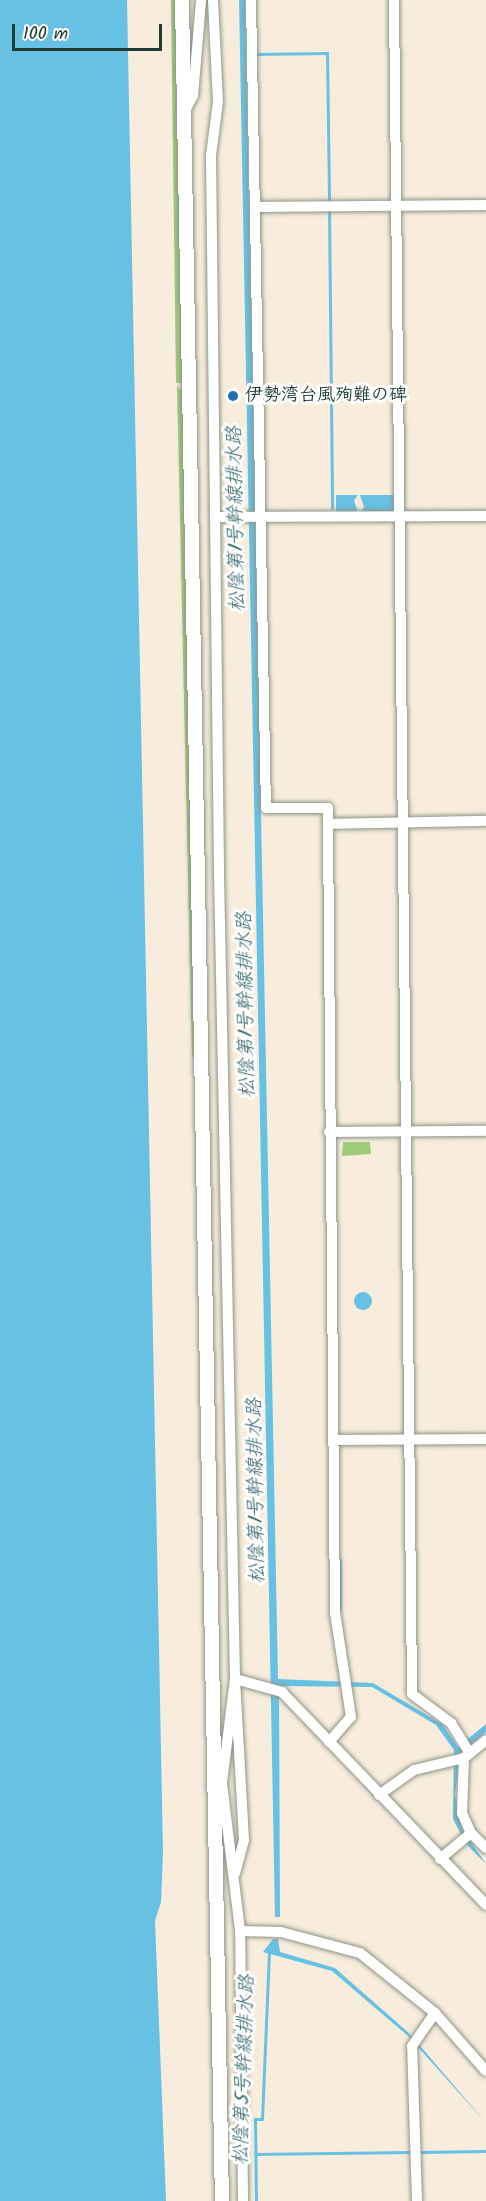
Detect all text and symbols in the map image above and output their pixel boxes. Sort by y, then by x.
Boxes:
scale bar [15,12,165,50]
text: 100 m [23,20,68,49]
place label: 伊勢湾台風殉難の碑 [245,385,407,407]
marker: 伊勢湾台風殉難の碑 [226,389,240,403]
water label: 松陰第1号幹線排水路 [223,426,251,612]
water label: 松陰第1号幹線排水路 [233,912,261,1098]
water label: 松陰第1号幹線排水路 [243,1398,271,1584]
water label: 松陰第5号幹線排水路 [230,1974,260,2166]

